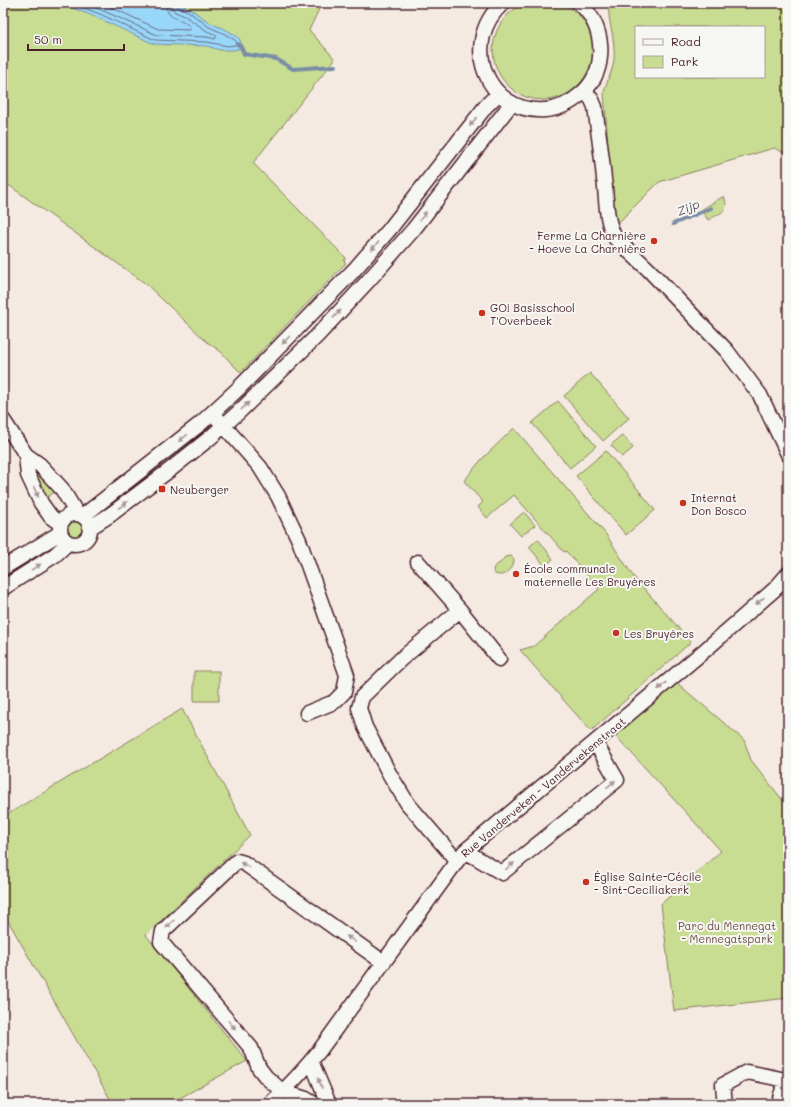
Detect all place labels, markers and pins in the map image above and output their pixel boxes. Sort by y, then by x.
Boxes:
place label: Ferme La Charnière - Hoeve La Charnière [529,228,646,256]
marker: Ferme La Charnière - Hoeve La Charnière [649,236,659,246]
place label: GO! Basisschool T'Overbeek [490,300,575,328]
marker: GO! Basisschool T'Overbeek [477,308,487,318]
place label: Neuberger [170,482,229,497]
marker: Neuberger [157,484,167,494]
place label: Internat Don Bosco [691,490,747,518]
marker: Internat Don Bosco [678,498,688,508]
place label: École communale maternelle Les Bruyères [524,561,656,589]
marker: École communale maternelle Les Bruyères [511,569,521,579]
place label: Les Bruyères [624,626,694,641]
marker: Les Bruyères [611,628,621,638]
place label: Église Sainte-Cécile - Sint-Ceciliakerk [594,869,702,897]
marker: Église Sainte-Cécile - Sint-Ceciliakerk [581,877,591,887]

